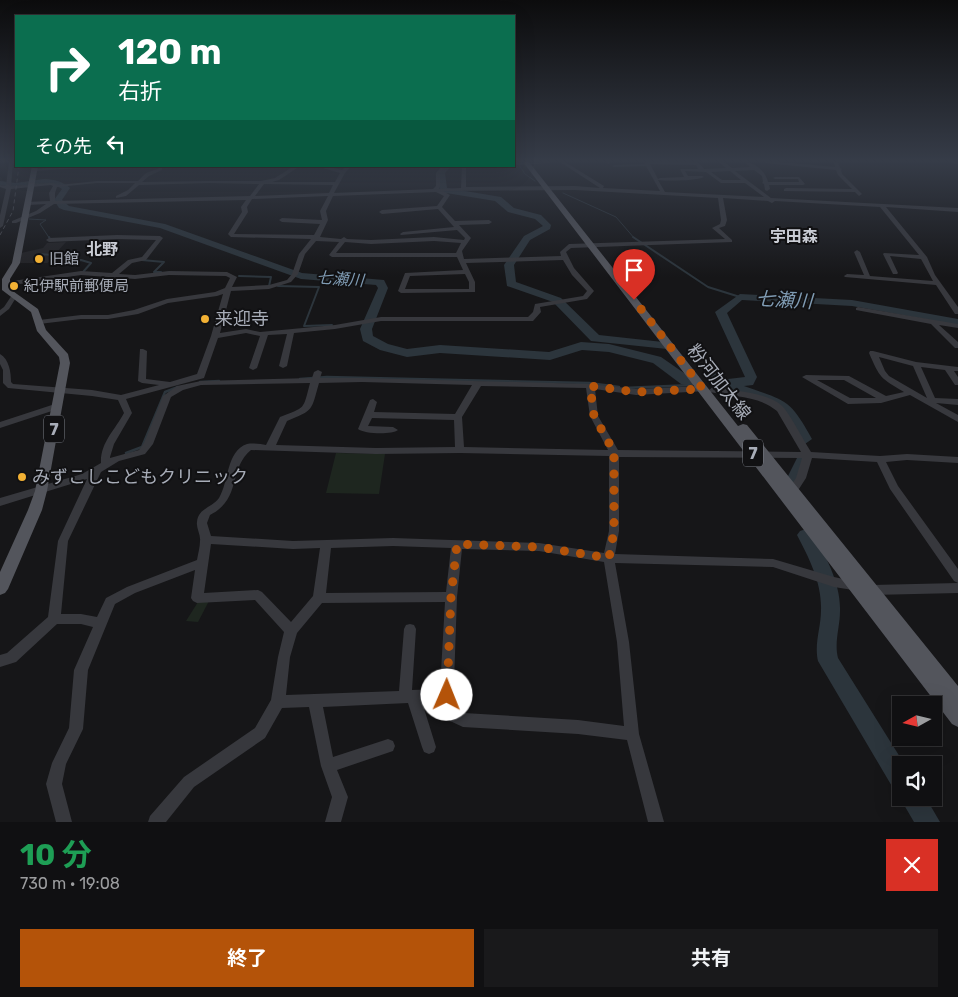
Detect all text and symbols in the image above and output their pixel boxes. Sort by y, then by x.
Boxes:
text: 120 m [118,31,221,73]
icon: right [35,35,100,100]
text: 右折 [118,78,162,105]
icon: left [102,130,130,158]
text: その先 [35,135,92,158]
district label: 宇田森 [770,227,818,246]
district label: 北野 [86,240,118,259]
pin [613,249,655,300]
place label: 旧館 [49,250,79,268]
marker: 旧館 [33,253,45,265]
icon: arrive [620,256,648,284]
water label: 七瀬川 [315,268,367,290]
place label: 紀伊駅前郵便局 [24,277,129,295]
marker: 紀伊駅前郵便局 [8,280,20,292]
water label: 七瀬川 [755,287,815,313]
place label: 来迎寺 [215,308,269,330]
marker: 来迎寺 [199,313,211,325]
street label: 粉河加太線 [683,340,755,424]
road number: 7 [44,416,64,442]
road number: 7 [743,439,763,466]
place label: みずこしこどもクリニック [32,466,248,488]
marker: みずこしこどもクリニック [16,471,28,483]
position arrow [420,668,472,720]
north arrow [892,696,942,746]
map controls [892,696,942,806]
button: sound [892,756,942,806]
text: 10 分 [20,837,92,873]
button: close [886,839,938,891]
text: 730 m · 19:08 [20,874,120,893]
button: 終了 [20,929,474,987]
button: 共有 [484,929,938,987]

